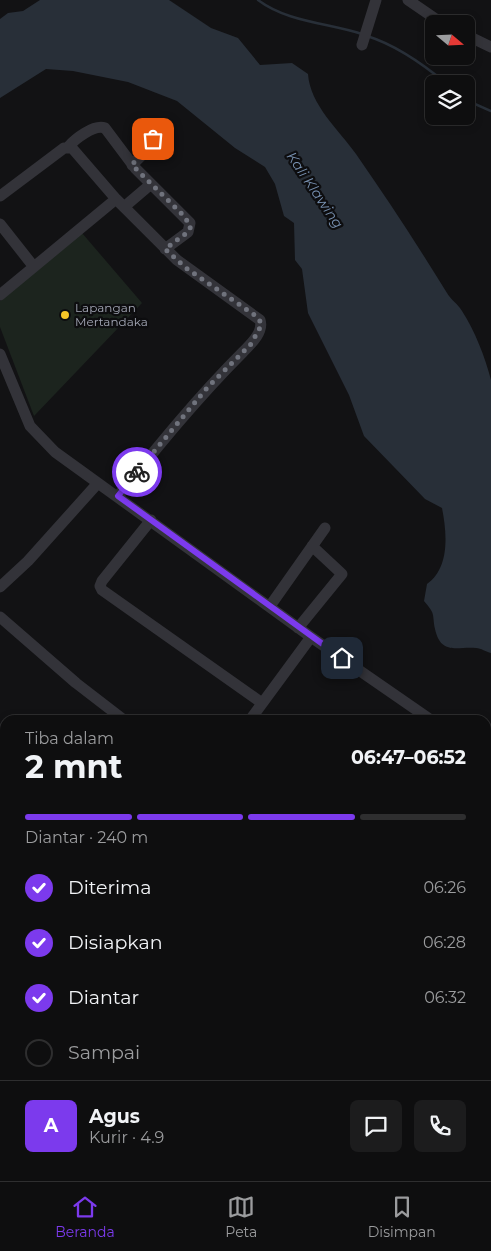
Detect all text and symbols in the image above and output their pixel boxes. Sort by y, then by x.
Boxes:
north arrow [425,15,475,65]
map controls [425,15,475,125]
button: layers [425,75,475,125]
pin [132,118,174,160]
icon: bag [139,125,167,153]
water label: Kali Klawing [283,148,347,232]
place label: Lapangan Mertandaka [75,300,148,329]
marker: Lapangan Mertandaka [59,309,71,321]
courier [112,447,162,497]
icon: bike [123,458,151,486]
pin [321,637,363,679]
icon: home [328,644,356,672]
text: Tiba dalam [25,729,114,748]
text: 06:47–06:52 [351,746,466,769]
text: 2 mnt [25,747,123,786]
text: Diantar · 240 m [25,828,148,847]
icon: check [25,874,53,902]
text: Diterima [68,876,151,899]
text: 06:26 [423,878,466,897]
icon: check [25,929,53,957]
text: Disiapkan [68,931,163,954]
text: 06:28 [423,933,466,952]
icon: check [25,984,53,1012]
text: Diantar [68,986,139,1009]
text: 06:32 [424,988,466,1007]
text: Sampai [68,1041,140,1064]
button: chat [350,1100,402,1152]
button: phone [414,1100,466,1152]
text: Agus [89,1105,140,1128]
text: A [44,1114,58,1137]
text: Kurir · 4.9 [89,1128,164,1147]
tab: Beranda [55,1193,115,1241]
tab: Peta [225,1193,257,1241]
tab: Disimpan [368,1193,436,1241]

